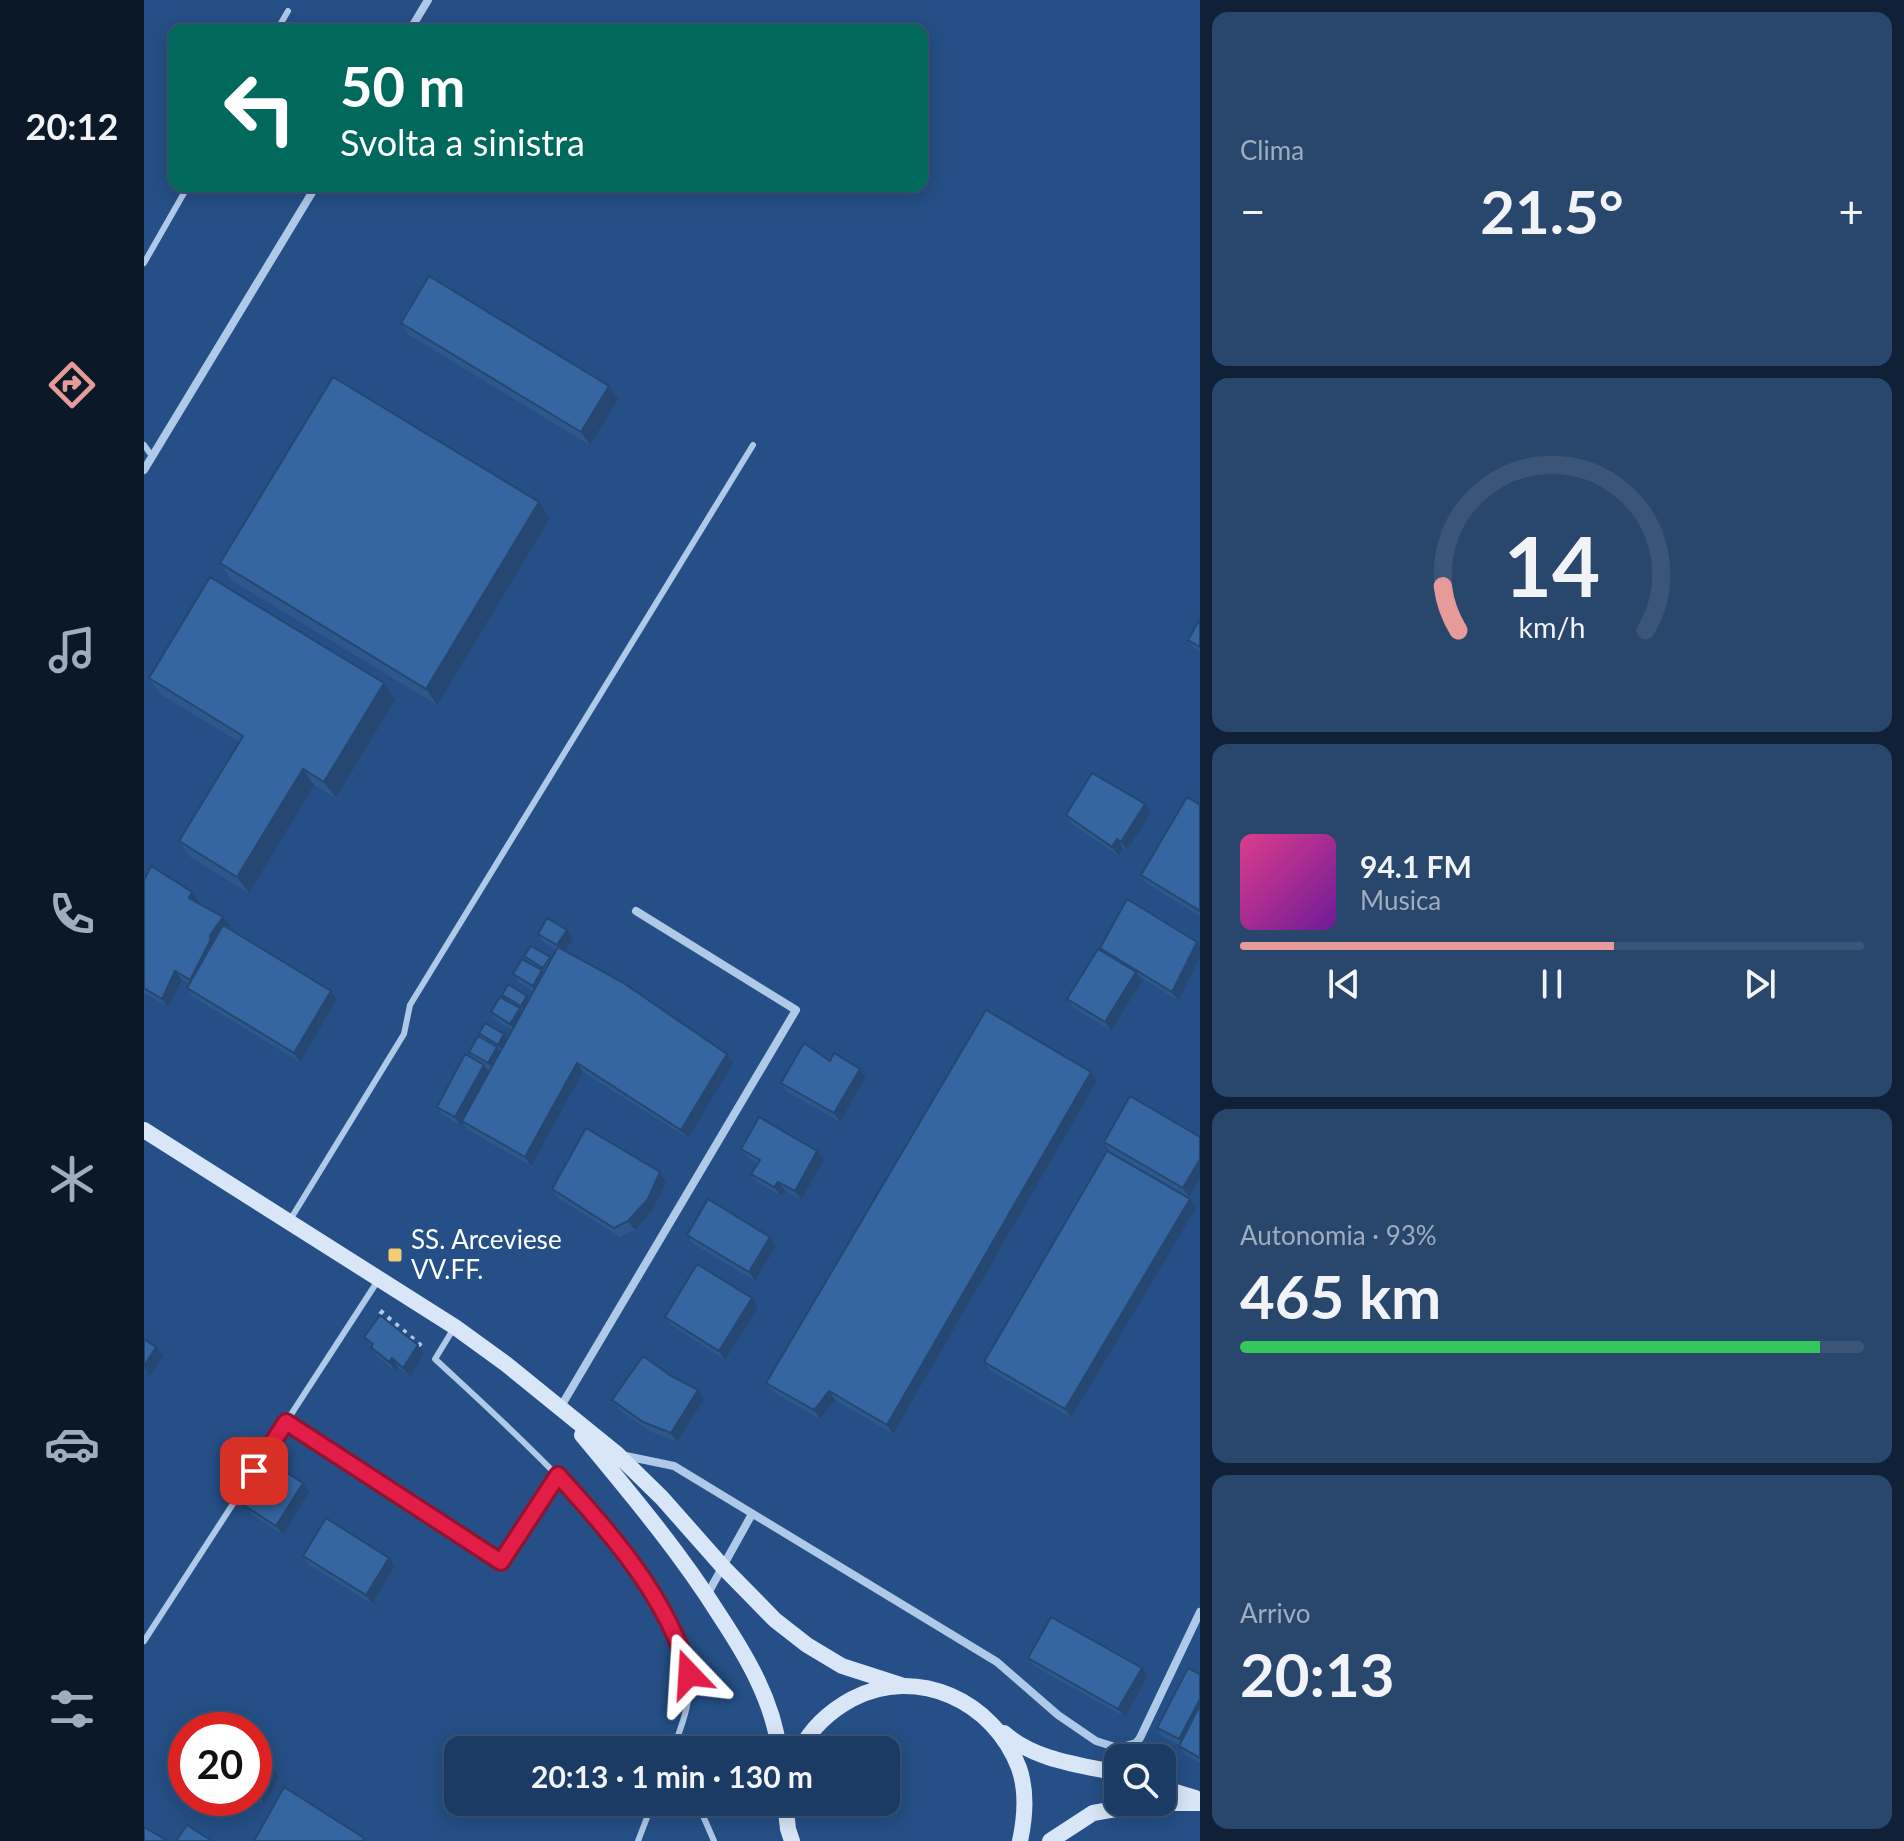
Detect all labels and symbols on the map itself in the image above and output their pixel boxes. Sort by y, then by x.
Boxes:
place label: SS. Arceviese VV.FF. [411,1223,562,1285]
marker: SS. Arceviese VV.FF. [386,1246,404,1264]
pin [220,1437,288,1505]
position arrow [647,1632,731,1716]
speed limit sign: 20 [168,1712,272,1816]

